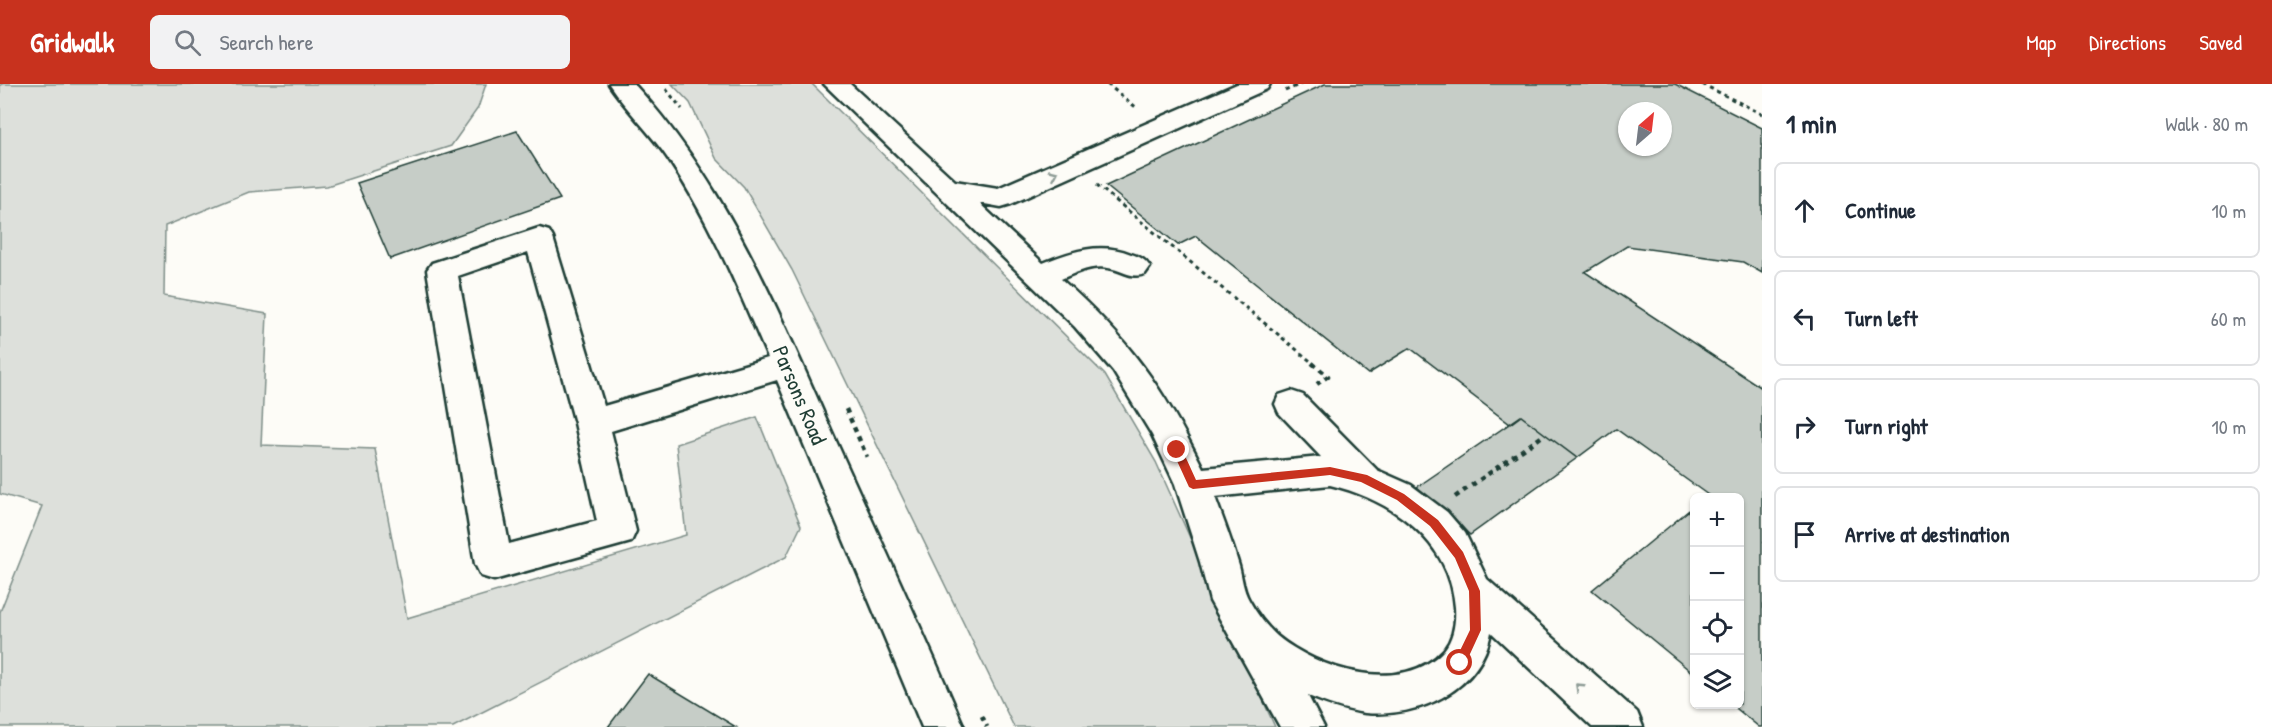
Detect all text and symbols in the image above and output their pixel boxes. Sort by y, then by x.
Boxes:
search box [150,15,570,69]
text: Gridwalk [30,23,114,61]
icon: search [171,26,204,59]
text: Search here [219,27,313,57]
text: Map [2026,28,2056,57]
text: Directions [2089,28,2166,57]
text: Saved [2199,28,2242,57]
north arrow [1618,102,1672,156]
text: 1 min [1786,106,1837,141]
text: Walk · 80 m [2165,110,2248,137]
one-way arrow [1048,170,1059,182]
icon: ahead [1788,194,1821,227]
text: Continue [1845,195,1916,225]
text: 10 m [2212,197,2246,224]
icon: left [1788,302,1821,335]
text: Turn left [1845,303,1918,333]
text: 60 m [2211,305,2246,332]
street label: Parsons Road [766,341,834,449]
icon: right [1788,410,1821,443]
text: Turn right [1845,411,1928,441]
text: 10 m [2212,413,2246,440]
route end [1163,436,1189,462]
map controls [1690,493,1744,709]
button: + [1690,493,1744,547]
icon: arrive [1788,518,1821,551]
text: Arrive at destination [1845,519,2010,549]
button: − [1690,547,1744,601]
button: locate [1690,601,1744,655]
route start [1446,649,1472,675]
button: layers [1690,655,1744,709]
one-way arrow [1575,684,1586,695]

